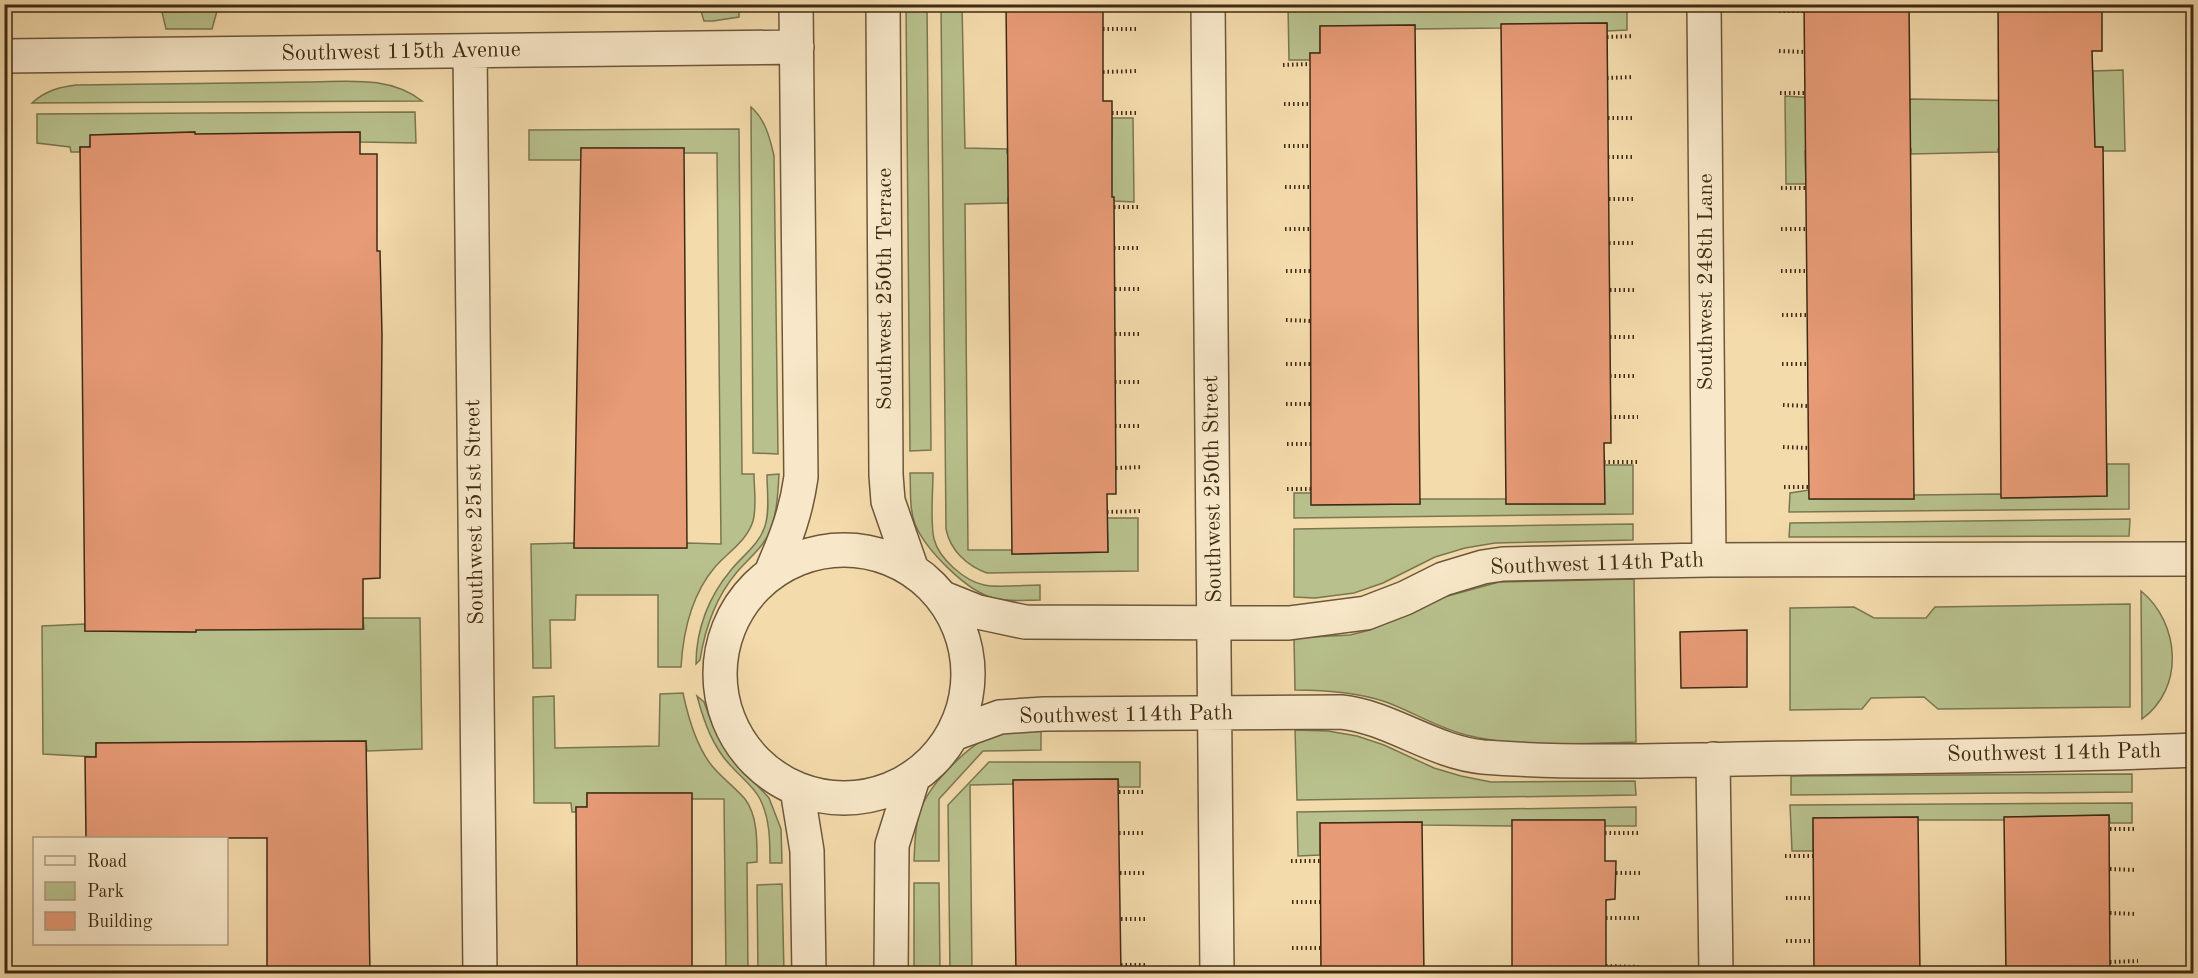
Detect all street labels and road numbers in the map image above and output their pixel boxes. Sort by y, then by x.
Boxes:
street label: Southwest 115th Avenue [281,39,521,65]
street label: Southwest 250th Terrace [874,168,896,410]
street label: Southwest 248th Lane [1695,173,1717,391]
street label: Southwest 250th Street [1200,375,1226,603]
street label: Southwest 251st Street [462,399,488,625]
street label: Southwest 114th Path [1490,549,1704,579]
street label: Southwest 114th Path [1019,702,1233,728]
street label: Southwest 114th Path [1947,740,2161,766]

